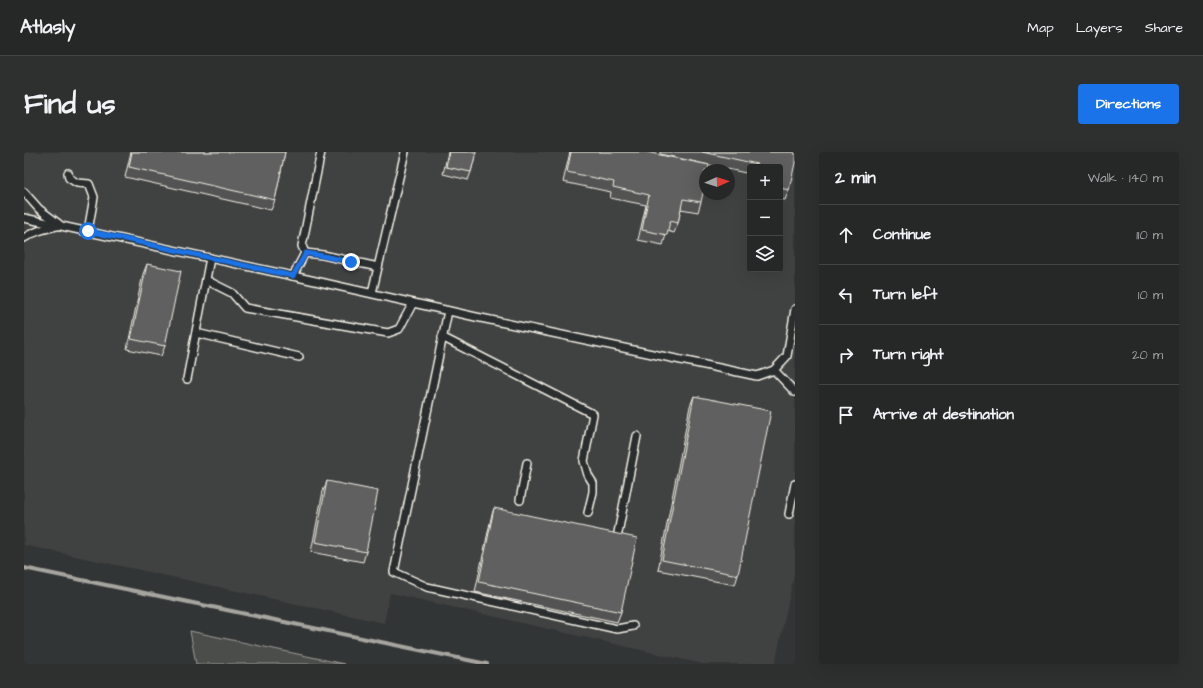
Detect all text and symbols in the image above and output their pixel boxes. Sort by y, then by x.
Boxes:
text: Atlasly [20,14,75,41]
text: Map [1027,18,1054,38]
text: Layers [1076,18,1123,38]
text: Share [1145,18,1183,38]
button: Directions [1078,84,1179,124]
text: Find us [24,85,115,124]
north arrow [699,164,735,200]
map controls [747,164,783,272]
button: + [747,164,783,200]
text: 2 min [835,166,876,190]
text: Walk · 140 m [1088,169,1163,187]
button: − [747,200,783,236]
route start [79,222,97,240]
icon: ahead [835,224,857,246]
text: Continue [873,224,931,245]
text: 110 m [1136,226,1163,244]
button: layers [747,236,783,272]
route end [342,253,360,271]
icon: left [835,284,857,306]
text: Turn left [873,284,937,305]
text: 10 m [1138,286,1163,304]
icon: right [835,344,857,366]
text: Turn right [873,344,944,365]
text: 20 m [1132,346,1163,364]
icon: arrive [835,404,857,426]
text: Arrive at destination [873,404,1014,425]

